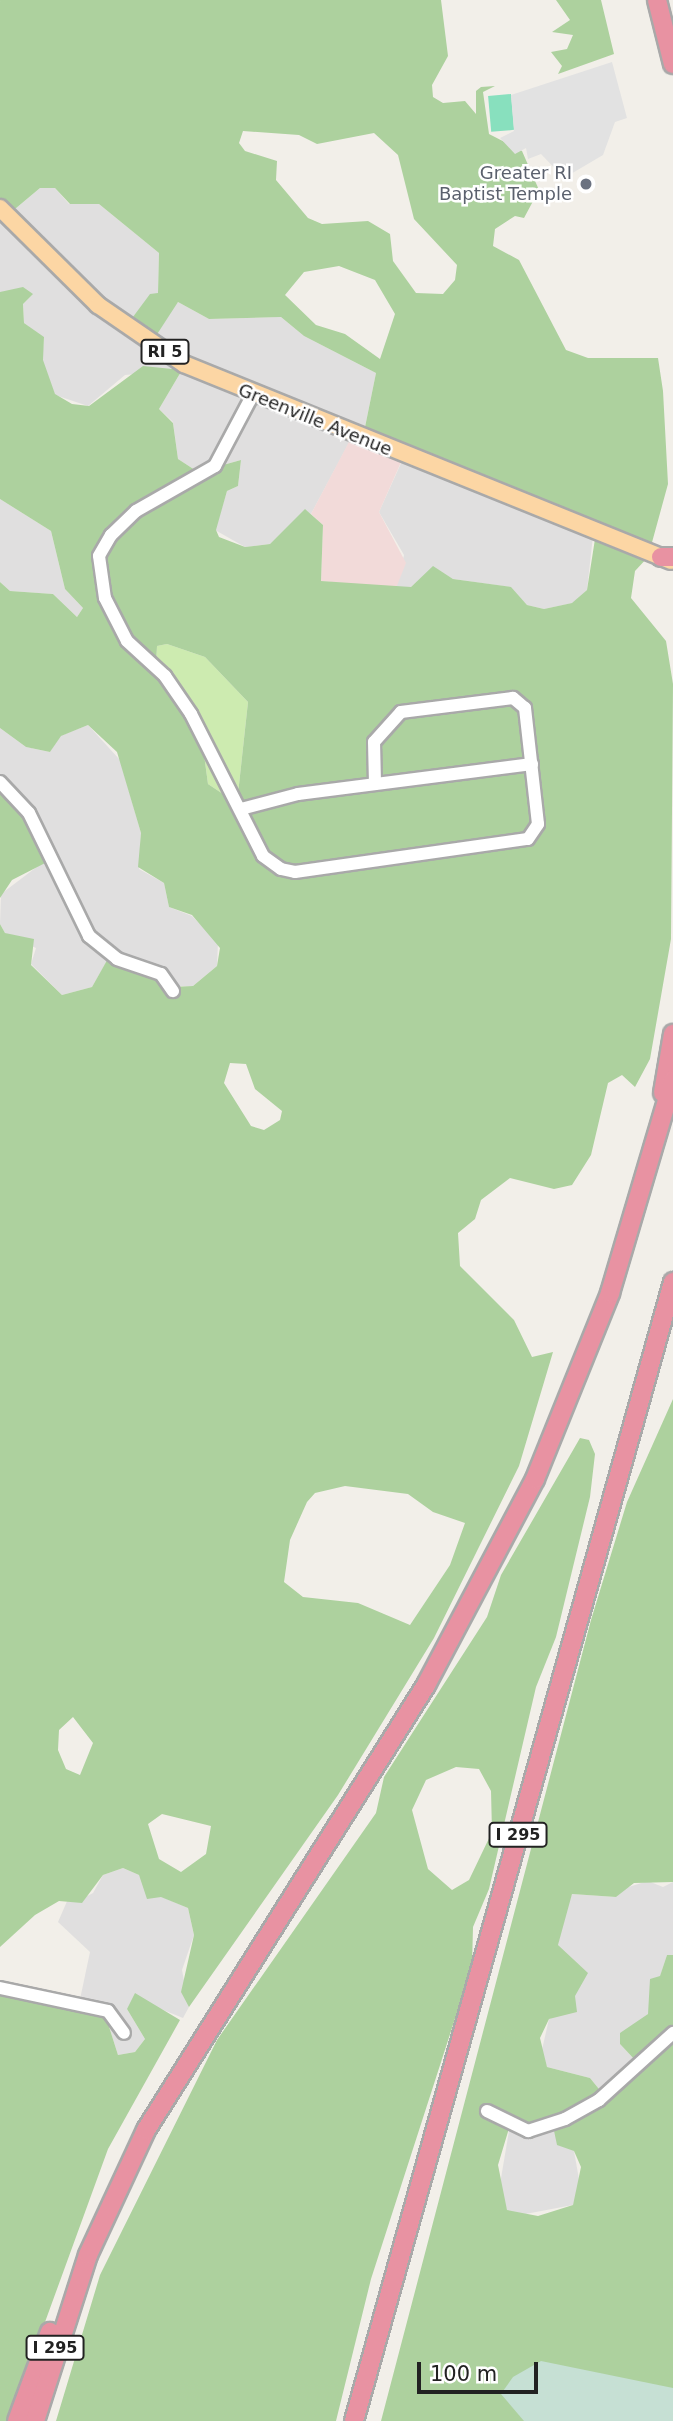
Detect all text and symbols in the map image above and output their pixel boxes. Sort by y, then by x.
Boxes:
place label: Greater RI Baptist Temple [439,163,572,206]
marker: Greater RI Baptist Temple [578,176,594,192]
road number: RI 5 [140,340,190,364]
street label: Greenville Avenue [235,379,395,461]
road number: I 295 [488,1823,548,1848]
road number: I 295 [25,2336,85,2360]
scale bar [421,2348,542,2392]
text: 100 m [430,2362,497,2386]

